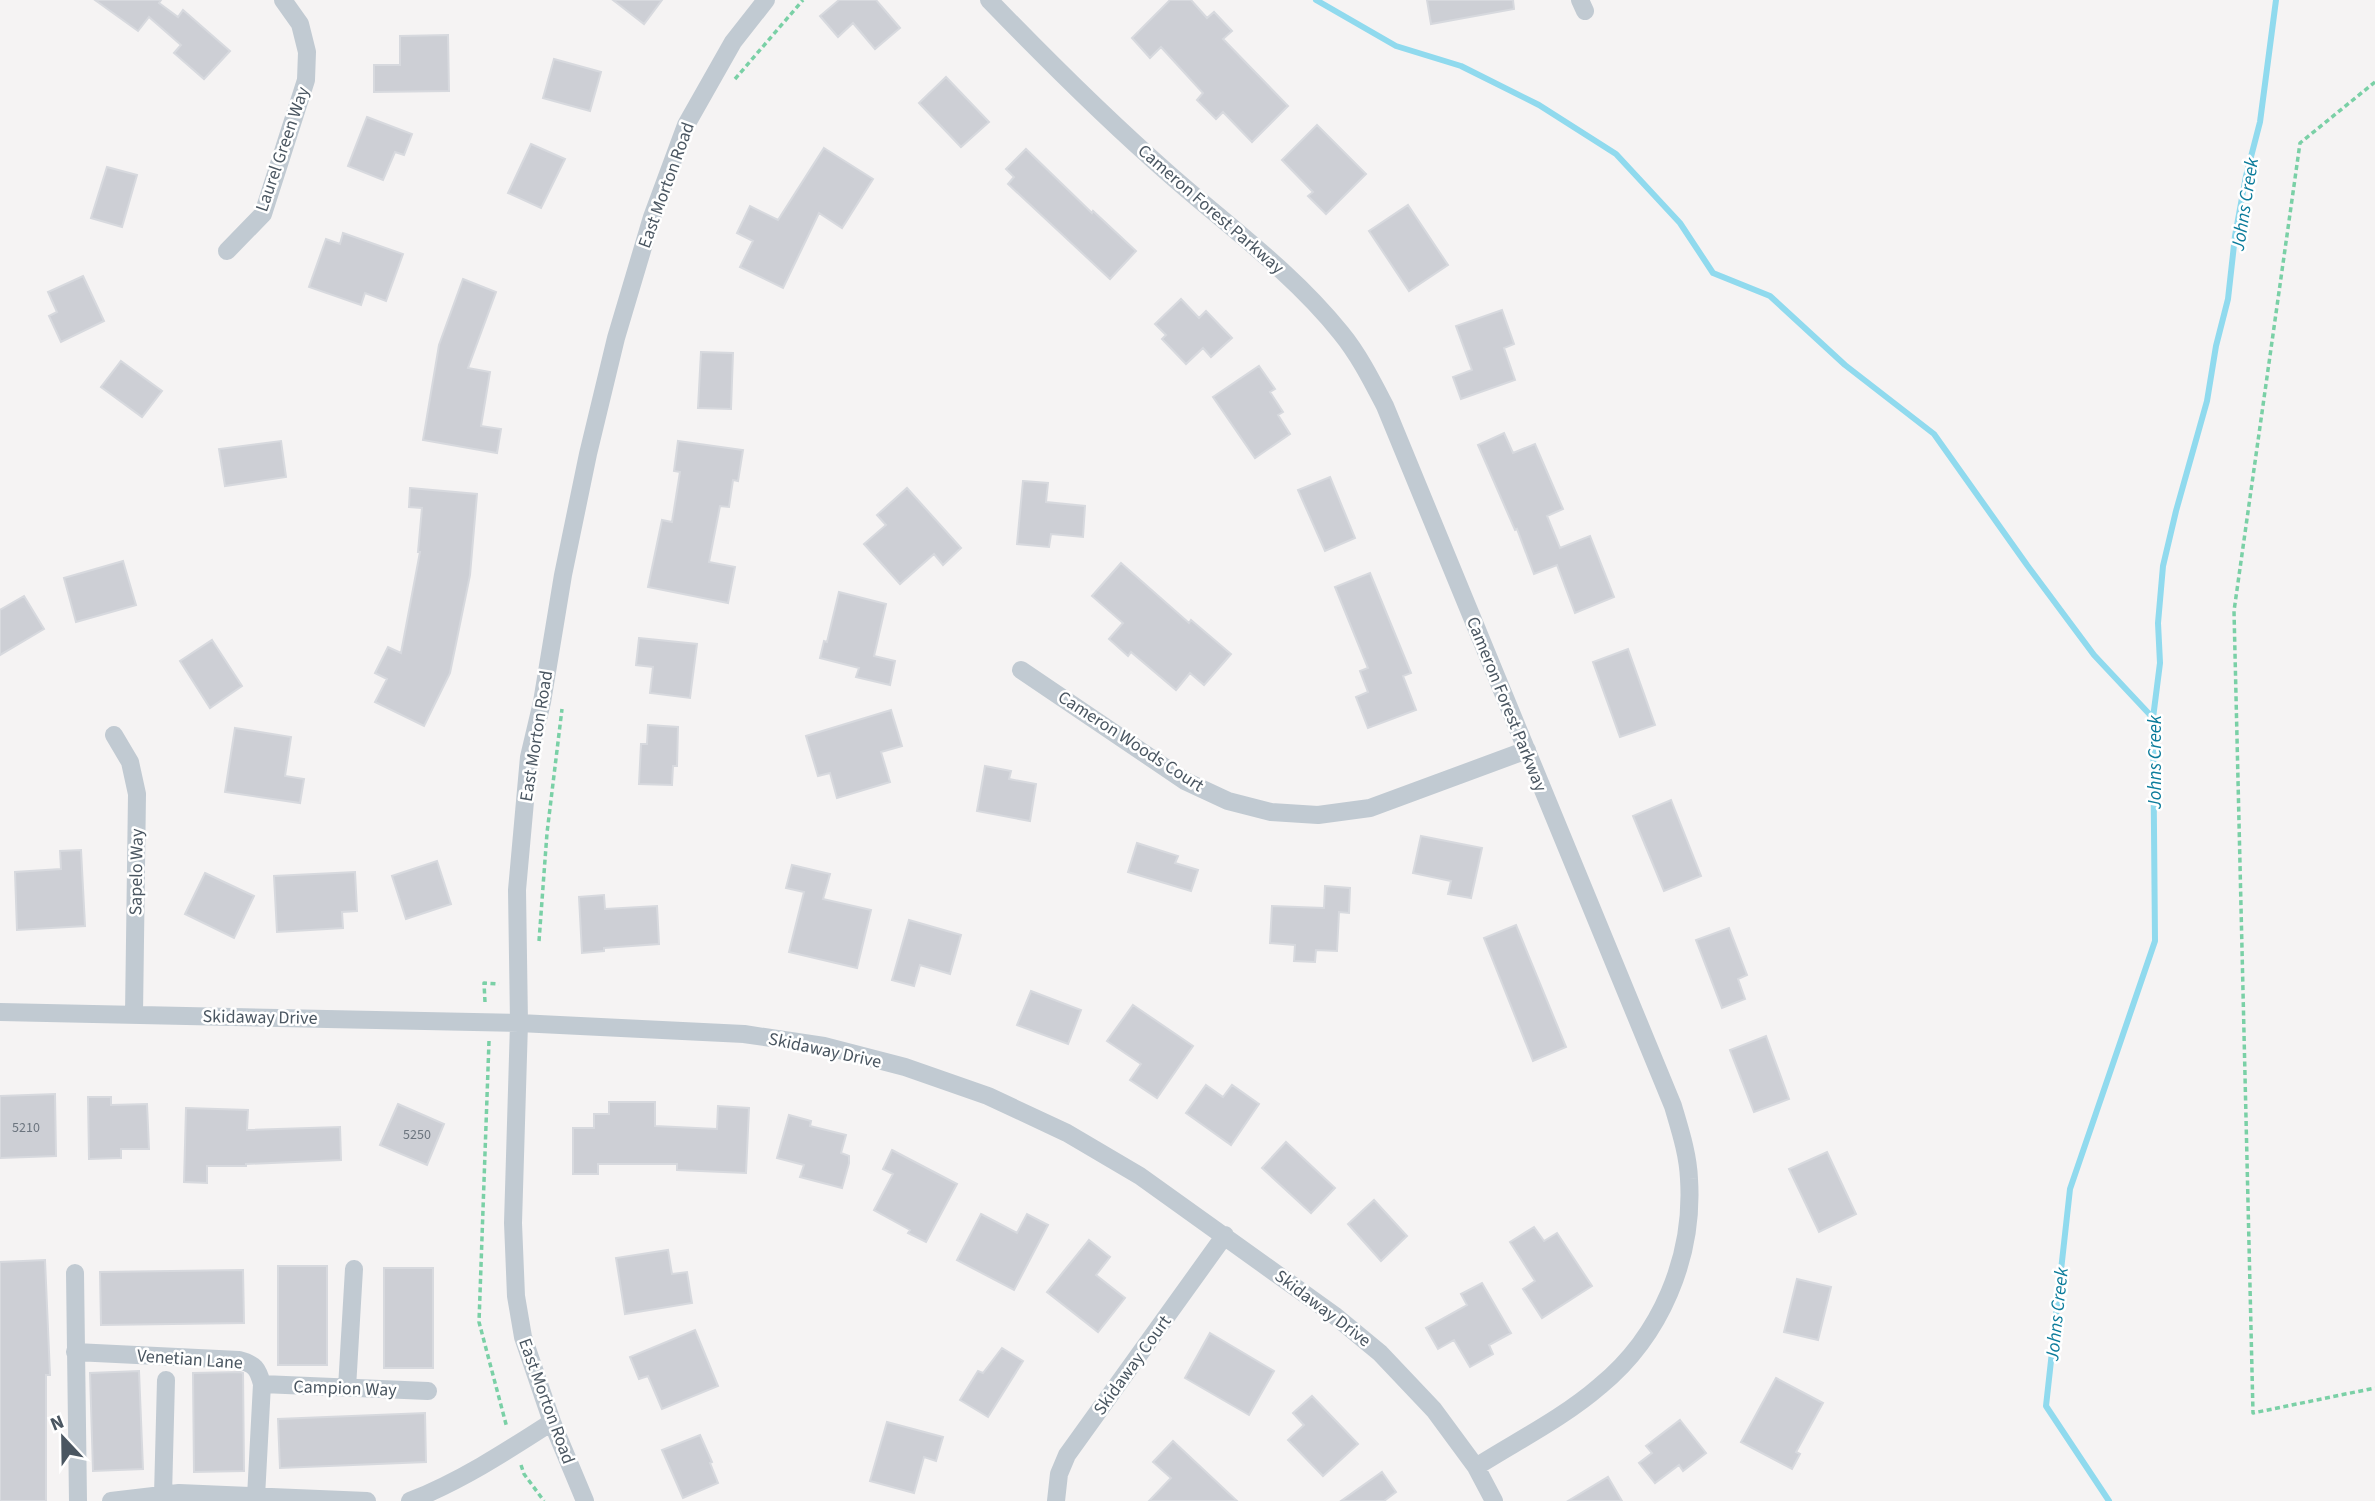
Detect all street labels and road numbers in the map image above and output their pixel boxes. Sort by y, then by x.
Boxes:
street label: Laurel Green Way [249,83,316,215]
street label: East Morton Road [632,119,701,252]
street label: Cameron Forest Parkway [1132,139,1290,280]
street label: Cameron Forest Parkway [1460,613,1553,796]
street label: East Morton Road [514,669,559,803]
street label: Cameron Woods Court [1053,685,1209,798]
street label: Sapelo Way [123,828,150,916]
street label: Skidaway Drive [202,1004,318,1031]
street label: Skidaway Drive [766,1026,884,1075]
street label: Skidaway Drive [1269,1264,1376,1353]
street label: Skidaway Court [1088,1310,1177,1420]
street label: East Morton Road [512,1335,581,1468]
street label: Venetian Lane [136,1343,244,1376]
street label: Campion Way [293,1374,398,1403]

